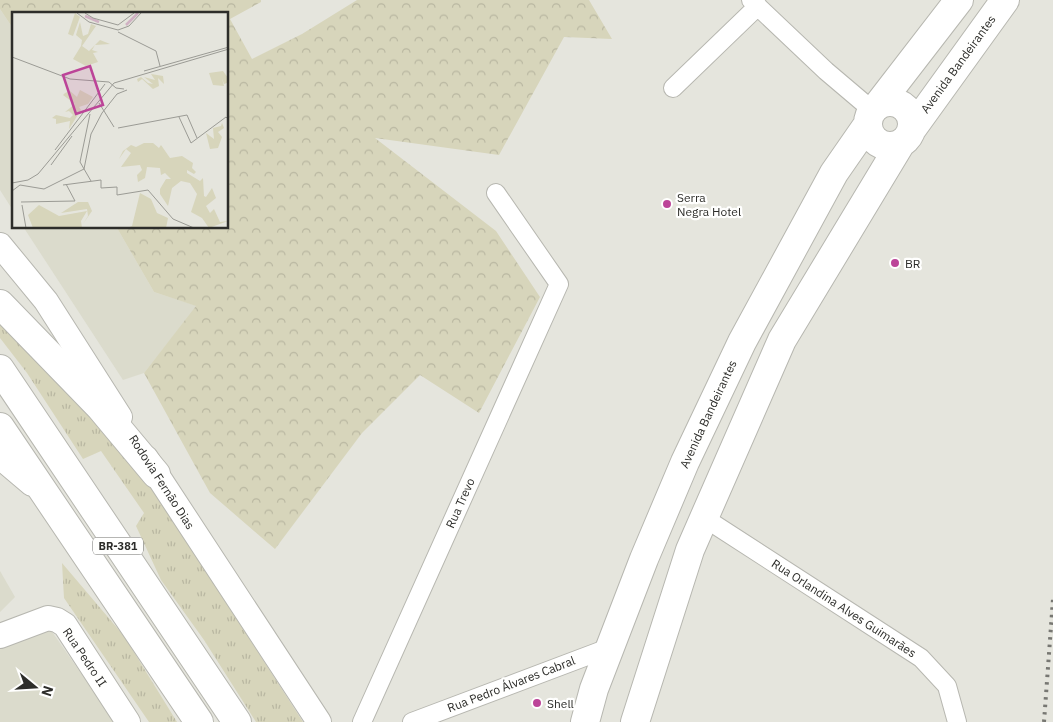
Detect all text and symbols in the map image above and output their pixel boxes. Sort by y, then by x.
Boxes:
inset map [12,12,229,229]
street label: Avenida Bandeirantes [917,12,999,116]
place label: Serra Negra Hotel [677,190,741,219]
marker: Serra Negra Hotel [661,198,673,210]
place label: BR [905,256,921,271]
marker: BR [889,257,901,269]
street label: Avenida Bandeirantes [676,357,740,470]
street label: Rodovia Fernão Dias [126,432,198,532]
street label: Rua Trevo [442,475,478,530]
road number: BR-381 [93,538,143,554]
street label: Rua Orlandina Alves Guimarães [769,556,919,660]
street label: Rua Pedro II [60,625,110,689]
street label: Rua Pedro Álvares Cabral [445,653,577,715]
north arrow [10,662,60,712]
text: N [37,683,57,699]
place label: Shell [547,696,574,711]
marker: Shell [531,697,543,709]

